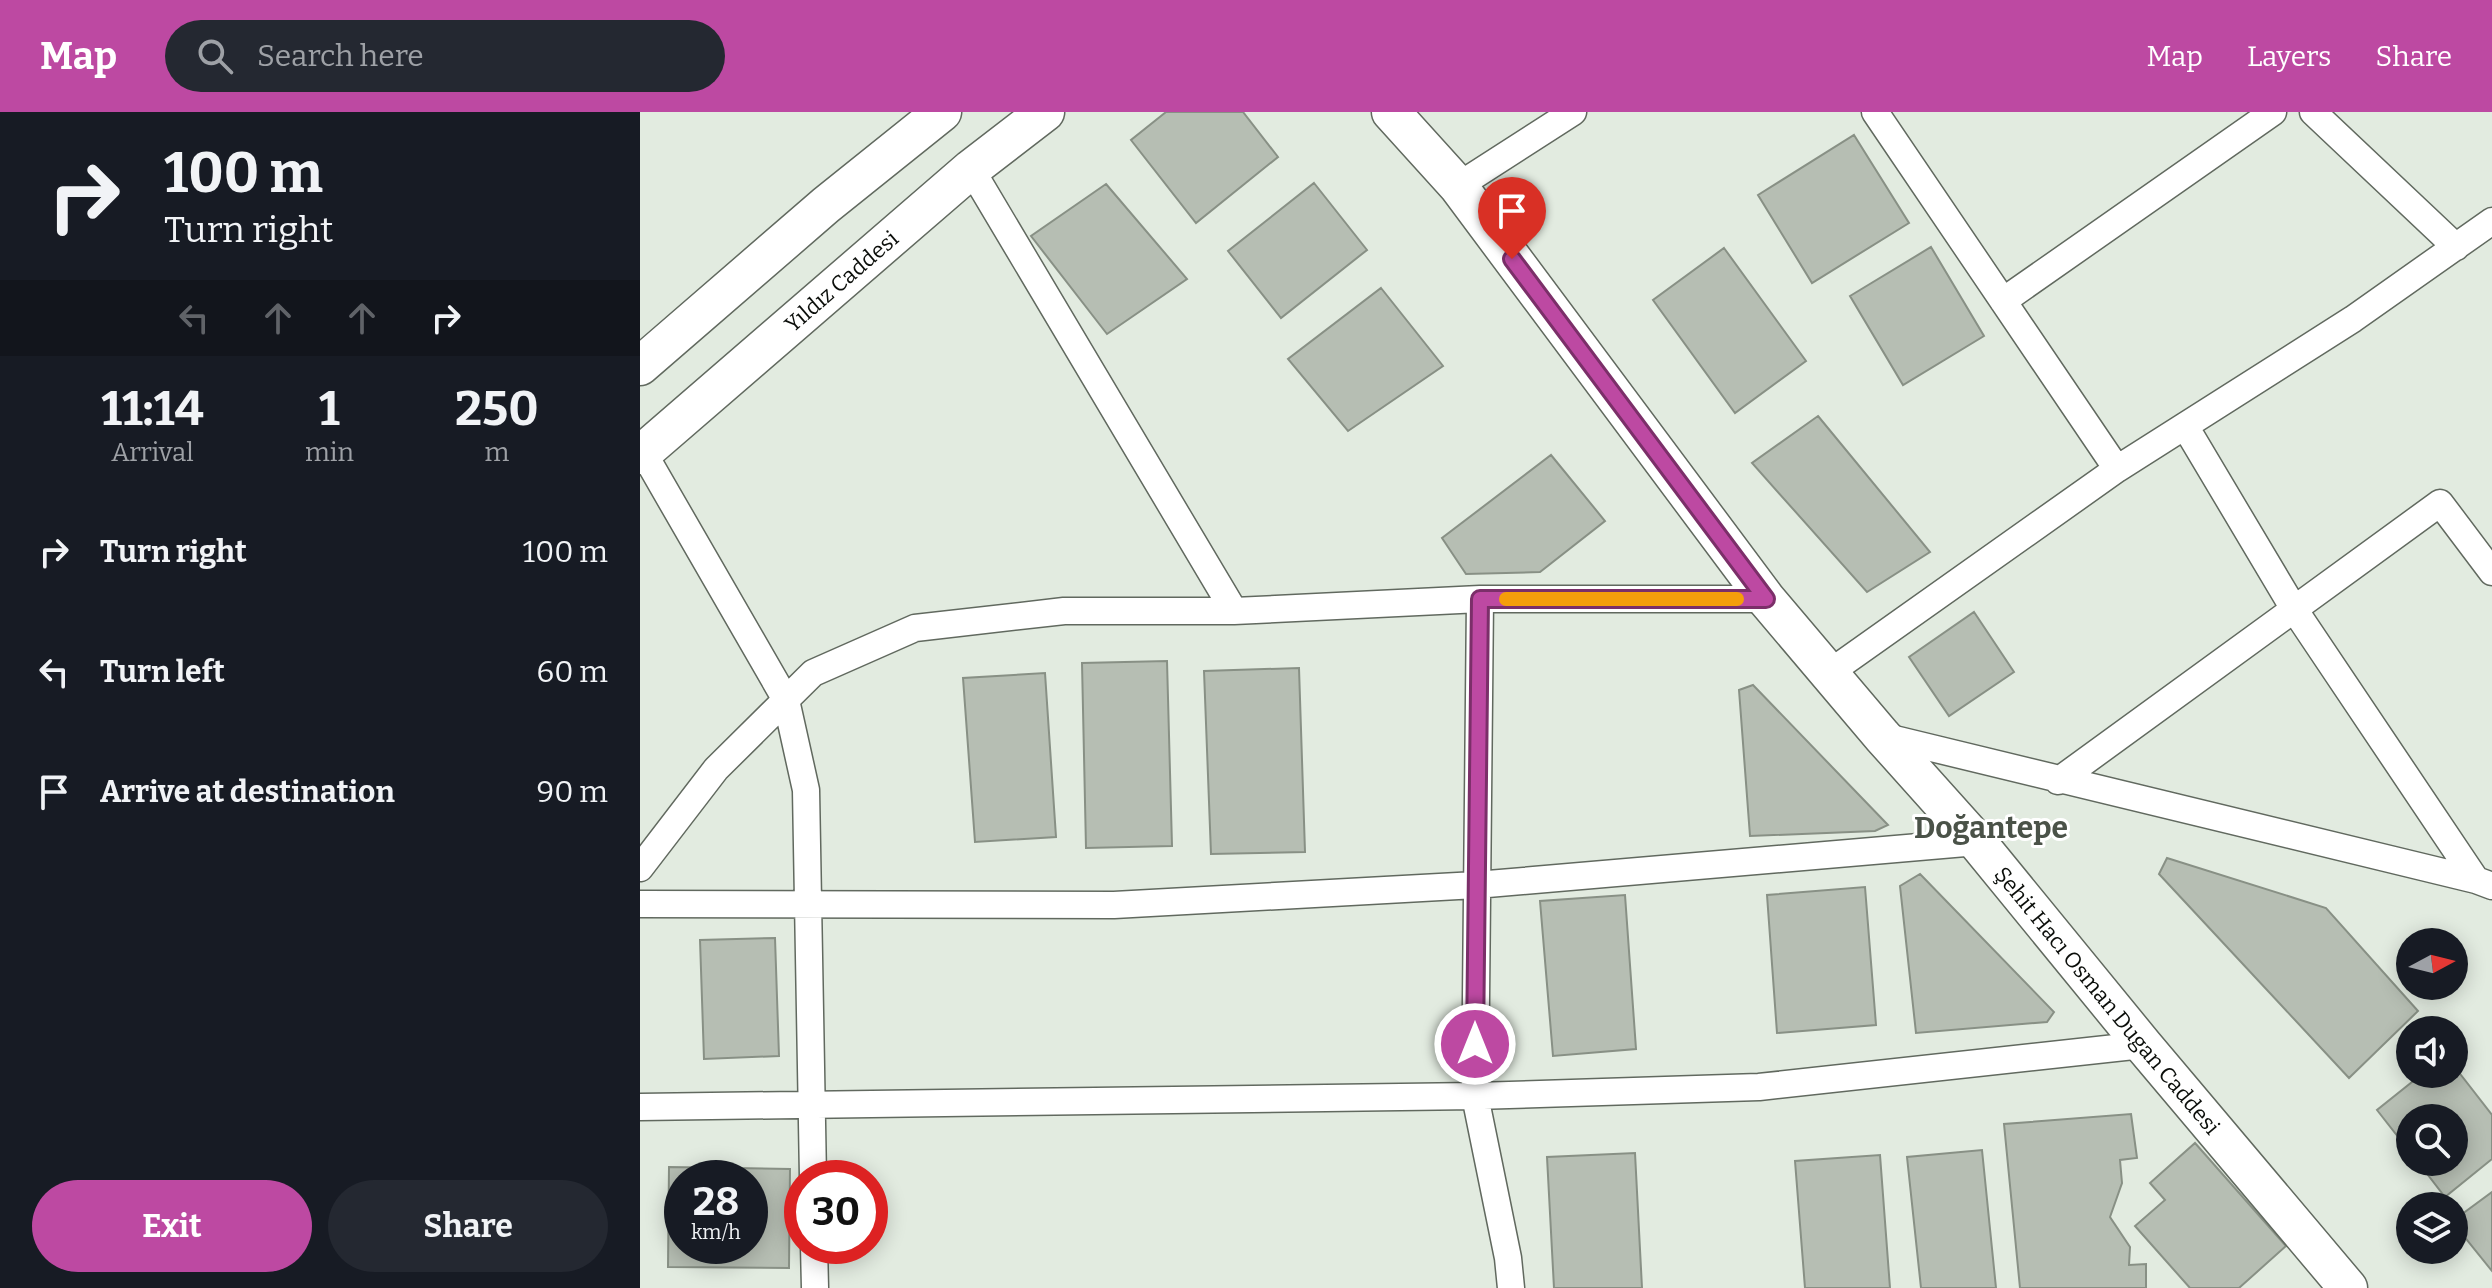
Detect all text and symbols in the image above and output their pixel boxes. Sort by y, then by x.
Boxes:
search box [165,20,725,92]
text: Map [40,33,117,79]
icon: search [193,34,237,78]
text: Search here [257,38,424,74]
text: Map [2146,40,2203,73]
text: Layers [2247,40,2331,73]
text: Share [2375,40,2452,73]
text: 100 m [164,140,323,207]
icon: right [32,144,136,248]
pin [1478,177,1546,259]
icon: arrive [1490,189,1534,233]
text: Turn right [164,208,333,252]
street label: Yıldız Caddesi [779,225,904,338]
icon: left [172,296,216,340]
icon: ahead [256,296,300,340]
icon: ahead [340,296,384,340]
icon: right [424,296,468,340]
text: 11:14 [101,380,204,438]
text: 1 [319,380,340,438]
text: 250 [455,380,539,438]
text: Arrival [111,437,194,468]
text: min [305,437,354,468]
text: m [485,437,509,468]
icon: right [32,530,76,574]
text: Turn right [100,534,247,570]
text: 100 m [523,534,608,570]
icon: left [32,650,76,694]
text: Turn left [100,654,225,690]
text: 60 m [537,654,608,690]
icon: arrive [32,770,76,814]
text: Arrive at destination [100,774,395,810]
text: 90 m [537,774,608,810]
district label: Doğantepe [1914,810,2068,846]
street label: Şehit Hacı Osman Dugan Caddesi [1989,861,2226,1141]
north arrow [2396,928,2468,1000]
map controls [2396,928,2468,1264]
position arrow [1433,1002,1517,1086]
button: sound [2396,1016,2468,1088]
button: search [2396,1104,2468,1176]
speed limit sign: 30 [784,1160,888,1264]
text: 28 [693,1178,739,1226]
button: Exit [32,1180,312,1272]
button: Share [328,1180,608,1272]
button: layers [2396,1192,2468,1264]
text: km/h [691,1220,741,1244]

